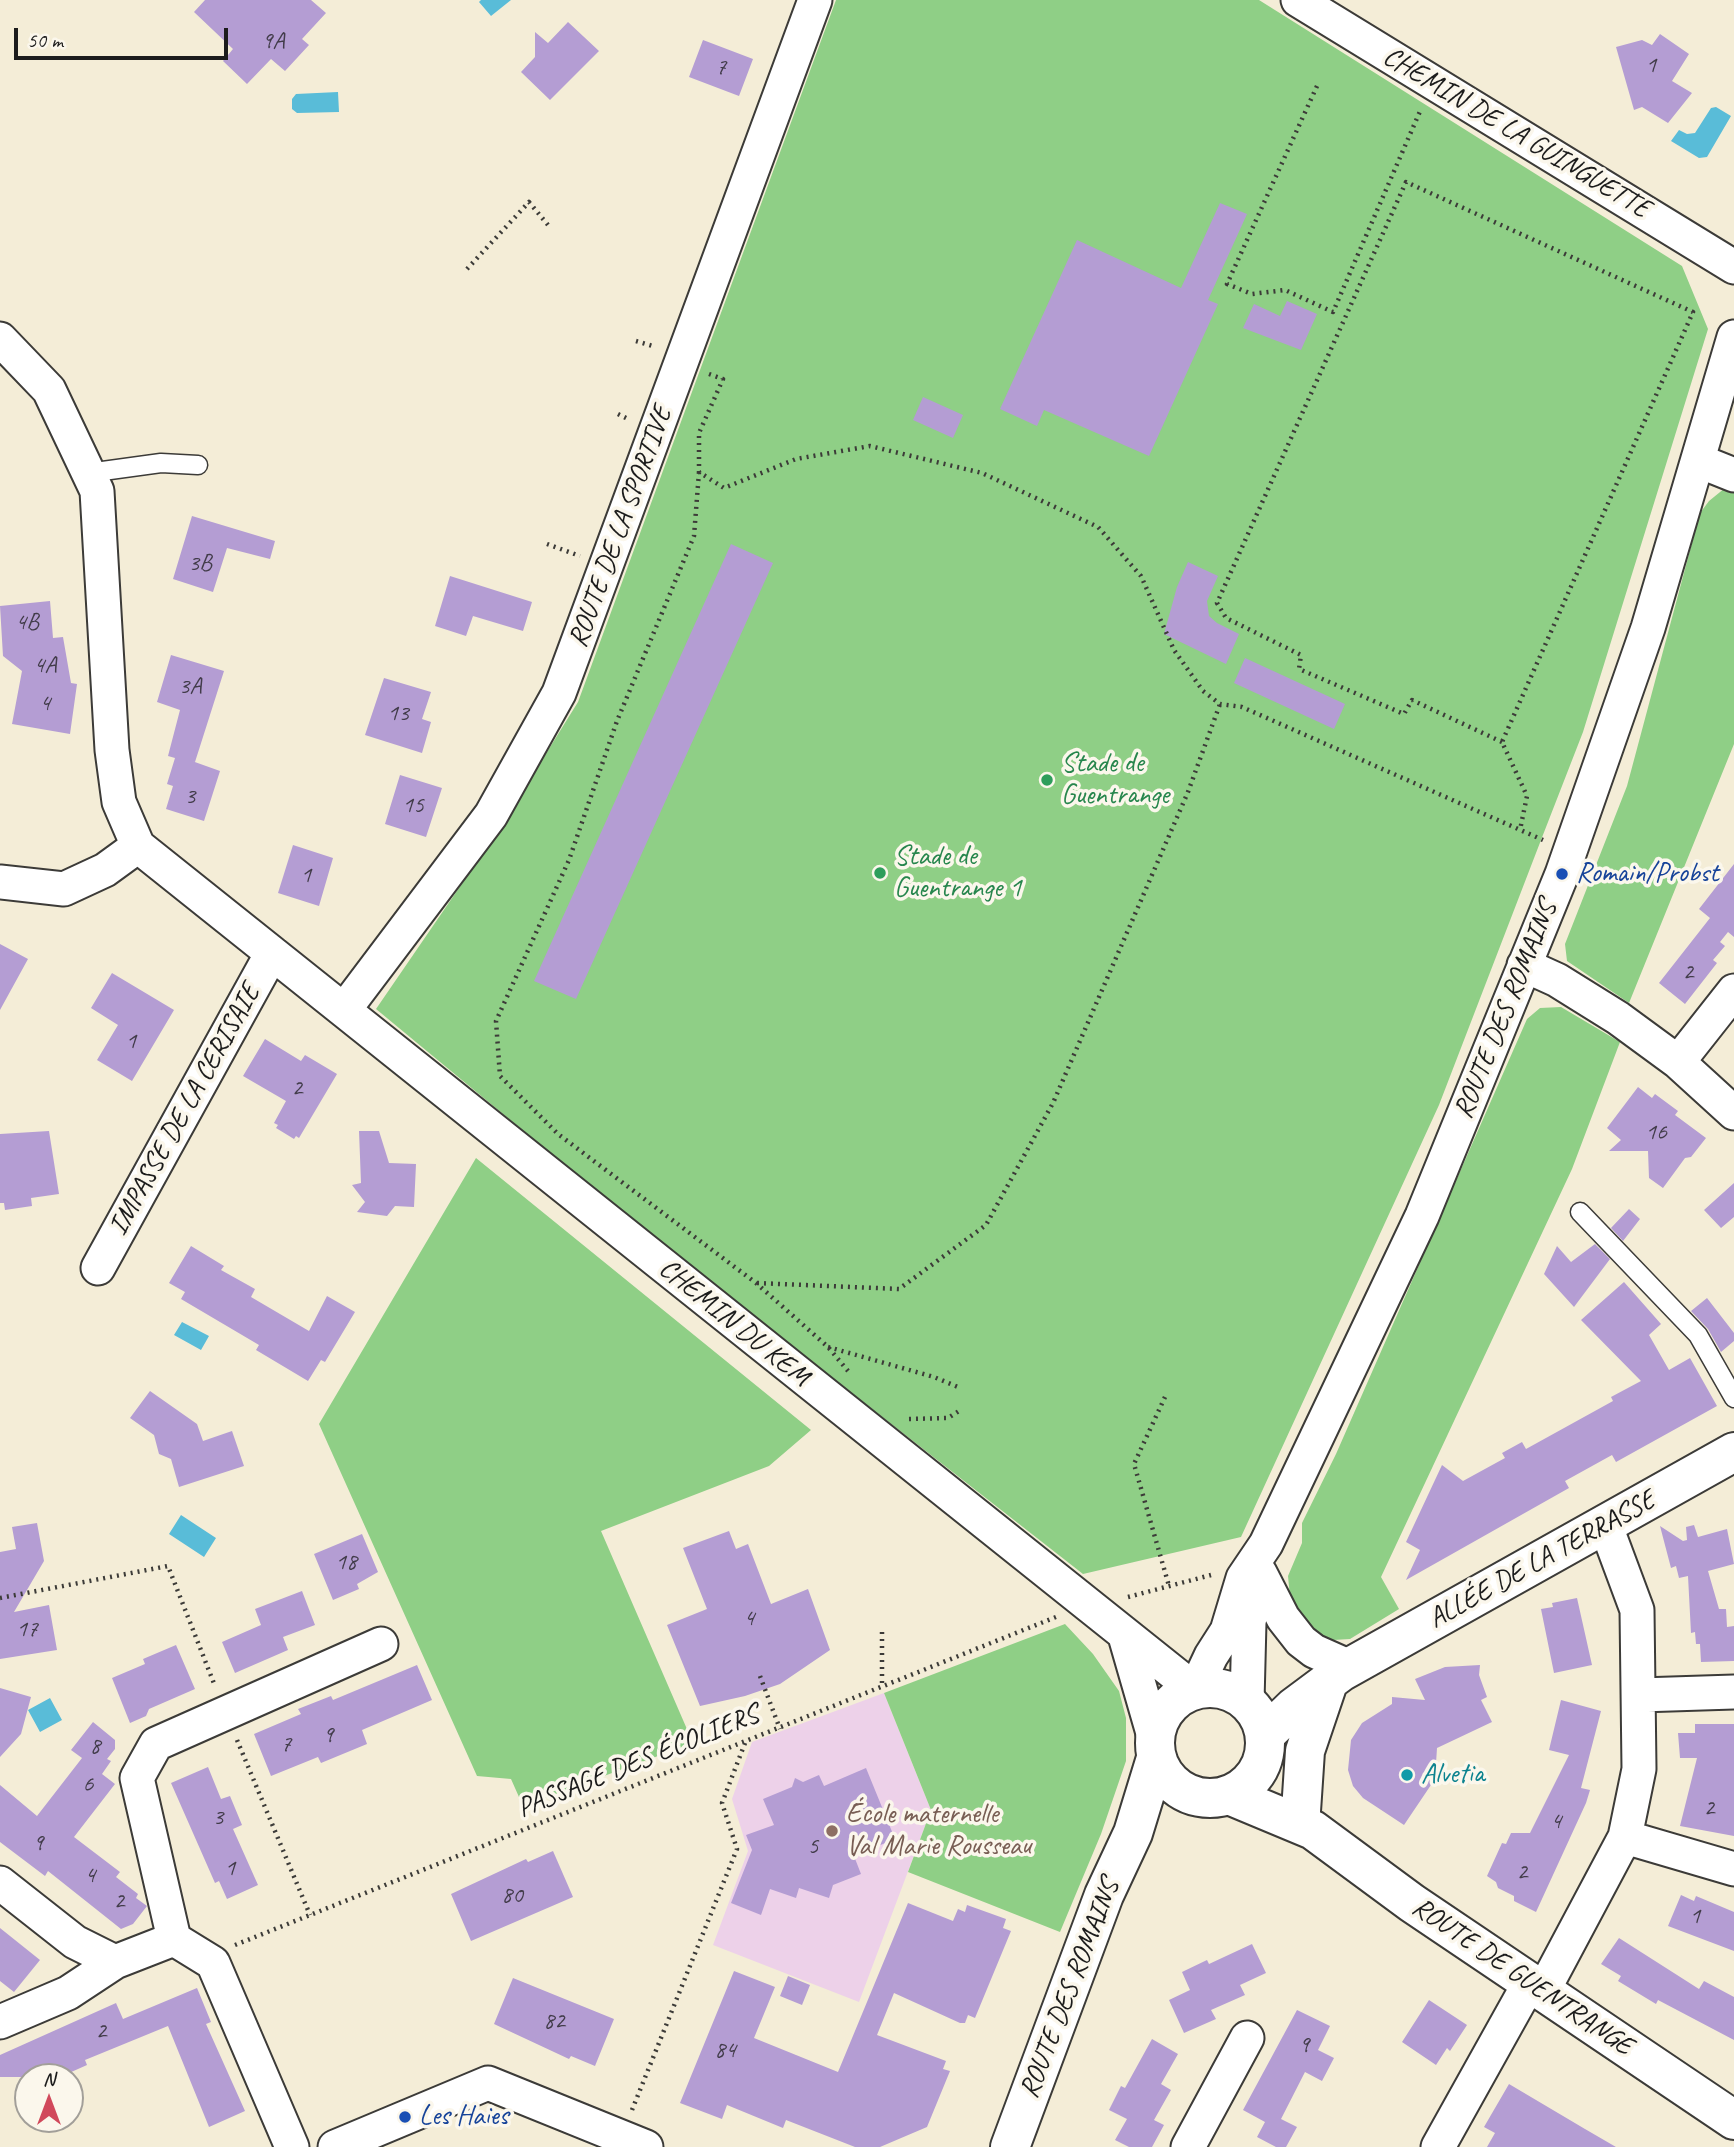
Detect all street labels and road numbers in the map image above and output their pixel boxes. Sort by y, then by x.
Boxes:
street label: CHEMIN DE LA GUINGUETTE [1377,40,1655,226]
street label: ROUTE DE LA SPORTIVE [562,402,680,652]
street label: ROUTE DES ROMAINS [1447,897,1565,1123]
street label: IMPASSE DE LA CERISAIE [102,979,268,1241]
street label: CHEMIN DU KEM [652,1252,816,1394]
street label: ALLÉE DE LA TERRASSE [1423,1484,1661,1636]
street label: PASSAGE DES ÉCOLIERS [512,1698,764,1826]
street label: ROUTE DES ROMAINS [1013,1875,1127,2103]
street label: ROUTE DE GUENTRANGE [1406,1891,1638,2063]

